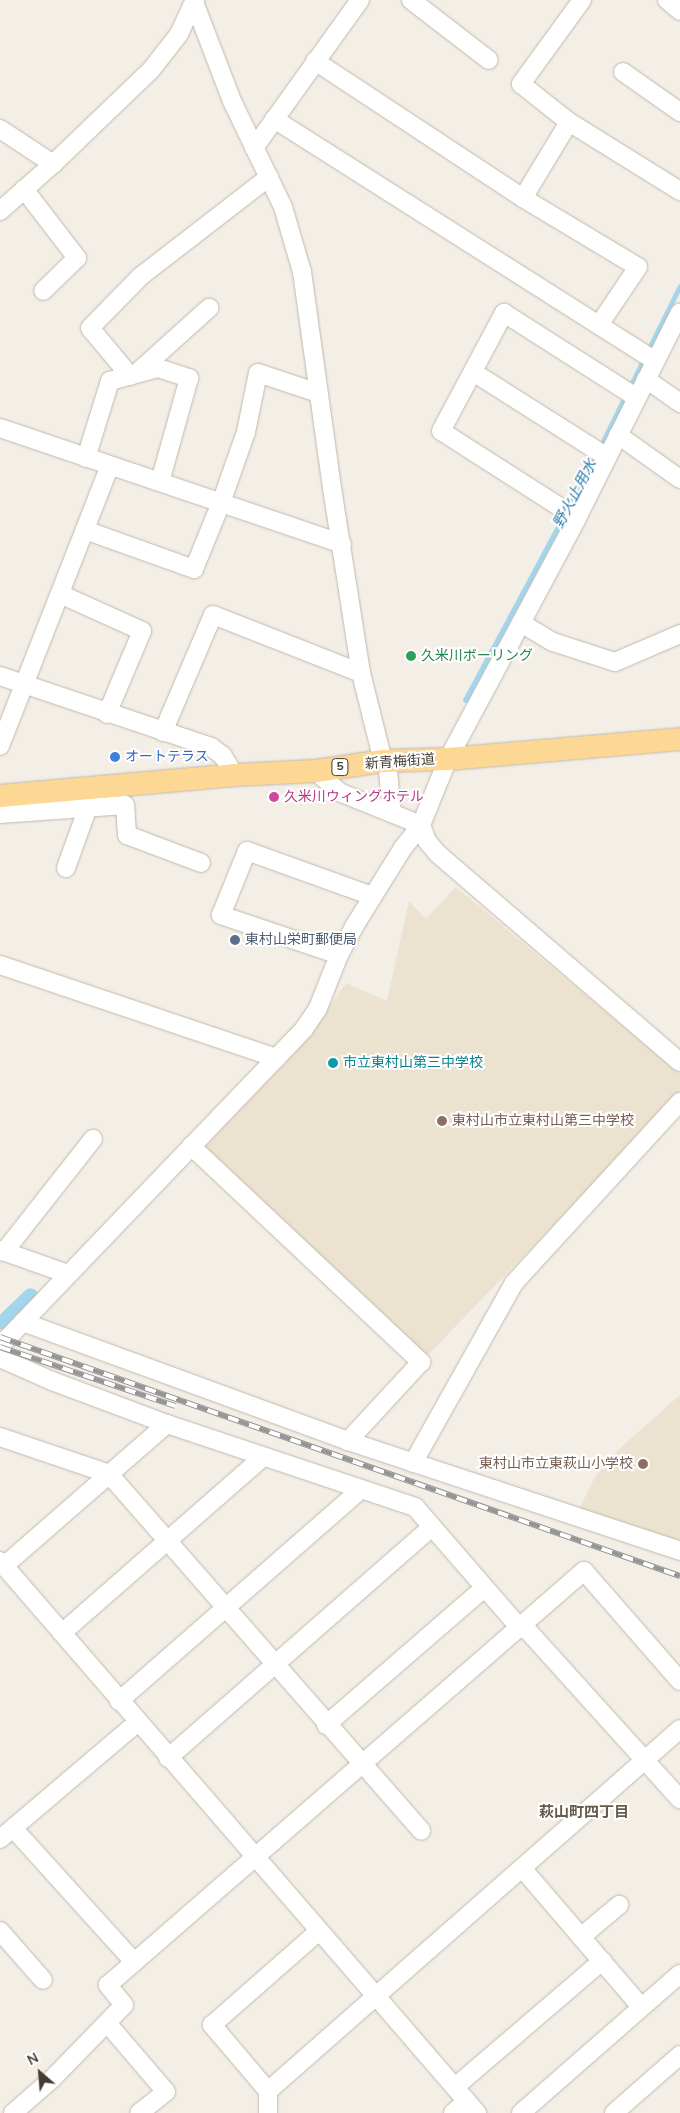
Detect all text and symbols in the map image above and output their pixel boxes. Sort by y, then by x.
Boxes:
water label: 野火止用水 [549,457,601,531]
place label: 久米川ボーリング [421,648,533,664]
marker: 久米川ボーリング [405,650,417,662]
place label: オートテラス [125,749,209,765]
marker: オートテラス [109,751,121,763]
street label: 新青梅街道 [364,751,436,773]
road number: 5 [331,758,349,776]
place label: 久米川ウィングホテル [284,789,424,805]
marker: 久米川ウィングホテル [268,791,280,803]
place label: 東村山栄町郵便局 [245,932,357,948]
marker: 東村山栄町郵便局 [229,934,241,946]
place label: 市立東村山第三中学校 [343,1055,483,1071]
marker: 市立東村山第三中学校 [327,1057,339,1069]
place label: 東村山市立東村山第三中学校 [452,1113,634,1129]
marker: 東村山市立東村山第三中学校 [436,1115,448,1127]
place label: 東村山市立東萩山小学校 [479,1456,633,1472]
marker: 東村山市立東萩山小学校 [637,1458,649,1470]
district label: 萩山町四丁目 [539,1804,629,1822]
north arrow [15,2048,65,2098]
text: N [24,2048,42,2070]

